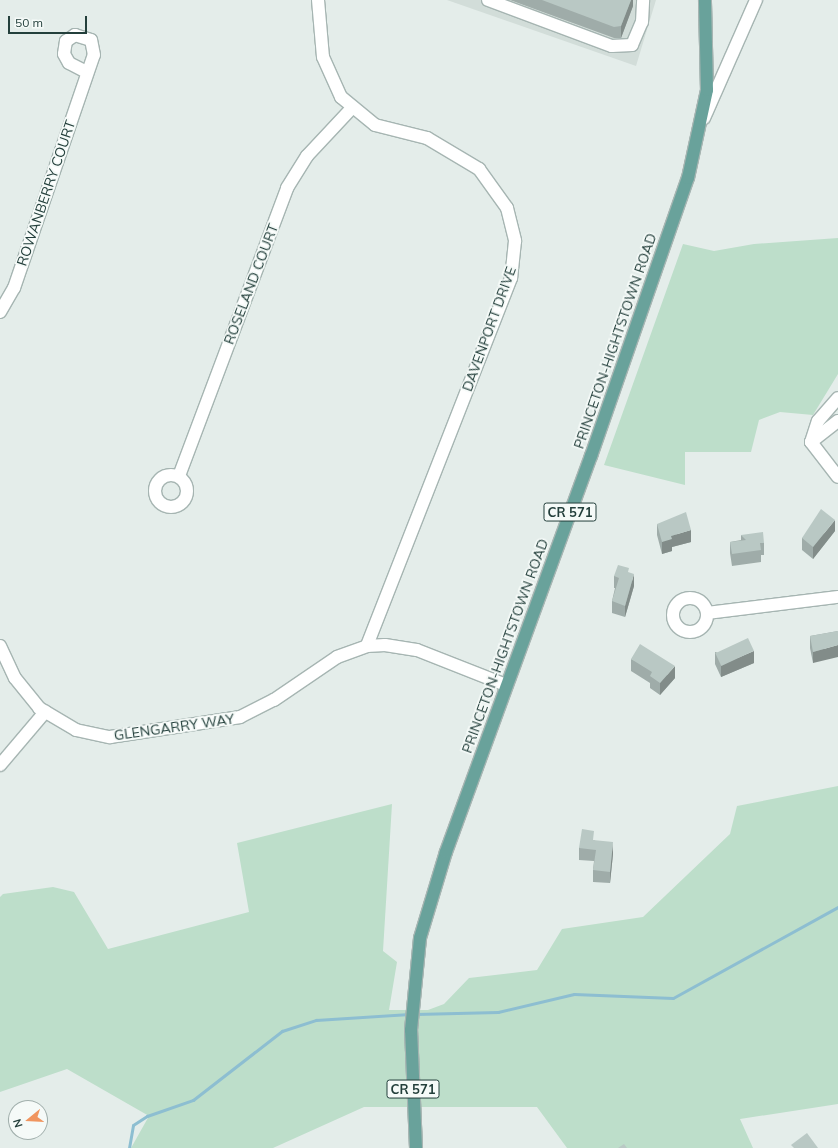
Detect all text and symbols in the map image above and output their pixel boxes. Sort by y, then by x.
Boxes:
scale bar [10,8,89,34]
text: 50 m [15,15,43,30]
street label: ROWANBERRY COURT [13,118,79,268]
street label: ROSELAND COURT [220,221,282,347]
street label: PRINCETON-HIGHTSTOWN ROAD [570,231,660,451]
street label: DAVENPORT DRIVE [459,264,519,394]
road number: CR 571 [543,501,597,523]
street label: PRINCETON-HIGHTSTOWN ROAD [458,537,552,755]
street label: GLENGARRY WAY [113,710,235,744]
road number: CR 571 [386,1078,440,1100]
north arrow [8,1100,48,1140]
text: N [10,1117,25,1130]

